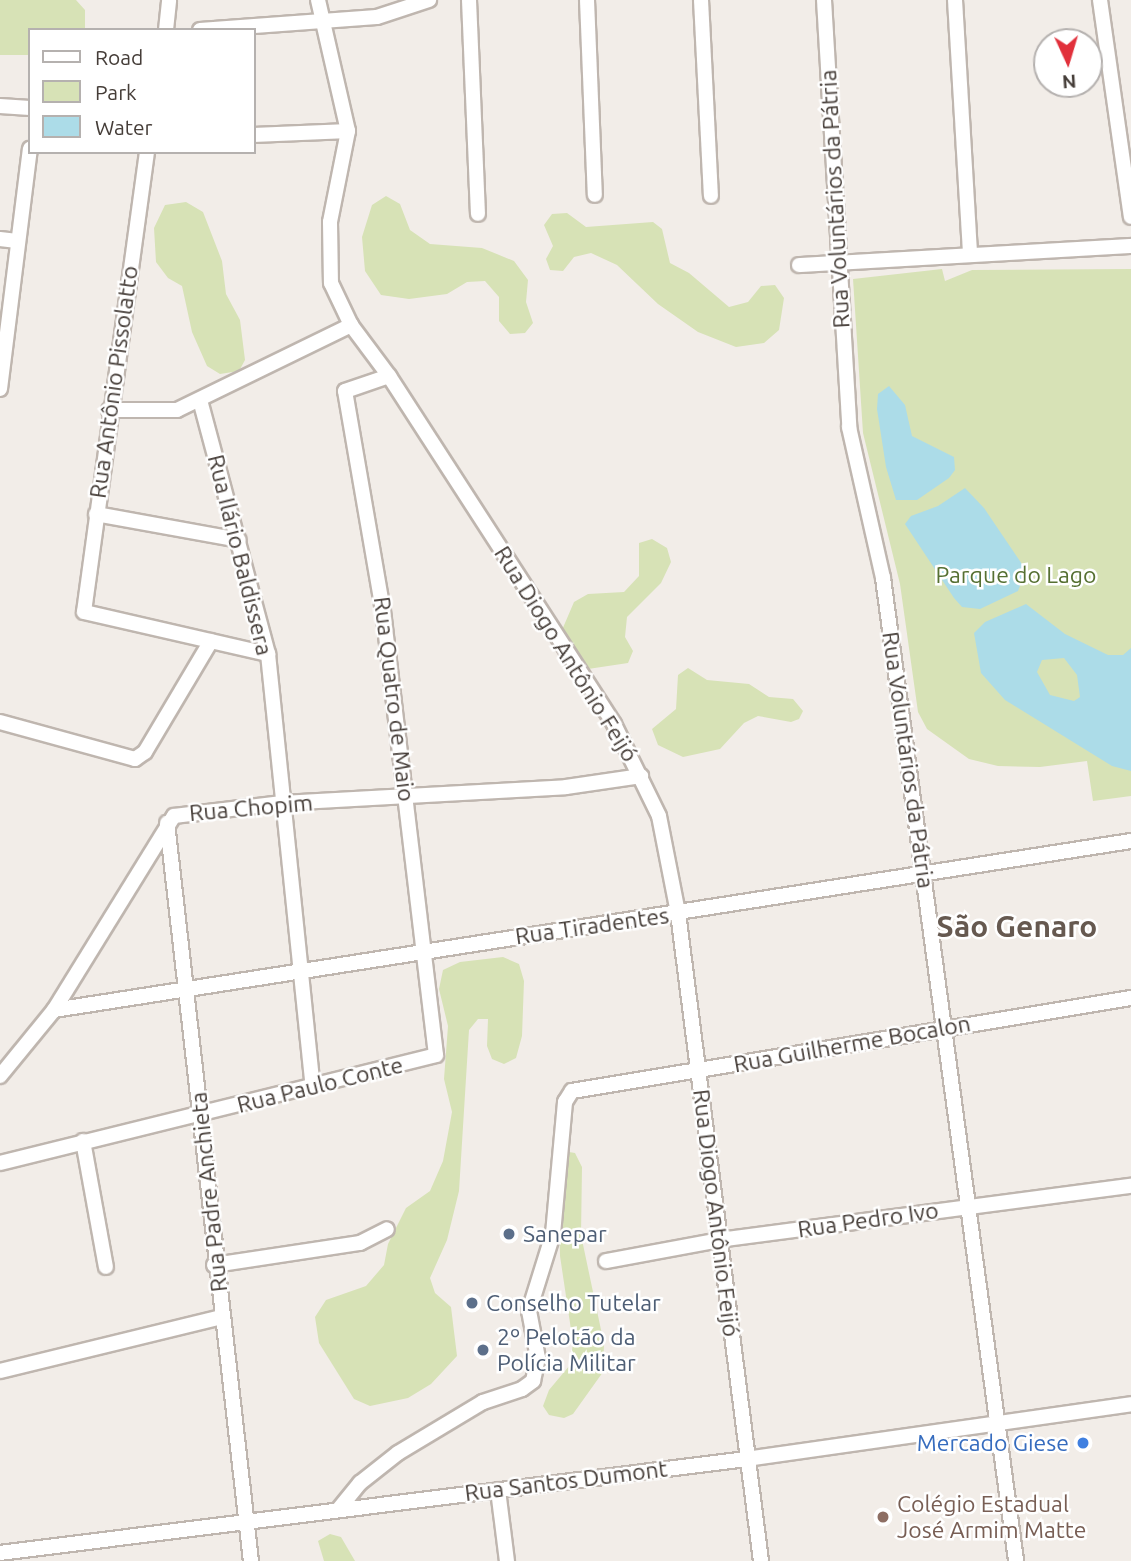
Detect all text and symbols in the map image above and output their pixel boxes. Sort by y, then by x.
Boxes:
legend [28,28,256,154]
north arrow [1033,28,1103,98]
text: Road [95,45,143,69]
street label: Rua Voluntários da Pátria [814,69,856,329]
text: N [1061,70,1077,93]
text: Park [95,80,137,104]
text: Water [95,115,153,139]
street label: Rua Antônio Pissolatto [84,264,144,500]
street label: Rua Ilário Baldissera [202,452,278,658]
street label: Rua Diogo Antônio Feijó [488,541,644,767]
park label: Parque do Lago [935,561,1097,589]
street label: Rua Quatro de Maio [368,595,420,803]
street label: Rua Voluntários da Pátria [876,630,940,890]
street label: Rua Chopim [188,789,314,827]
street label: Rua Tiradentes [513,902,671,950]
district label: São Genaro [937,908,1097,944]
street label: Rua Guilherme Bocalon [731,1010,973,1078]
street label: Rua Paulo Conte [234,1051,406,1119]
street label: Rua Diogo Antônio Feijó [687,1088,745,1338]
street label: Rua Padre Anchieta [185,1091,233,1293]
street label: Rua Pedro Ivo [796,1196,940,1244]
place label: Sanepar [523,1220,607,1248]
marker: Sanepar [501,1226,517,1242]
place label: Conselho Tutelar [486,1289,661,1317]
marker: Conselho Tutelar [464,1295,480,1311]
place label: 2º Pelotão da Polícia Militar [497,1323,636,1377]
marker: 2º Pelotão da Polícia Militar [475,1342,491,1358]
place label: Mercado Giese [917,1429,1069,1457]
marker: Mercado Giese [1075,1435,1091,1451]
street label: Rua Santos Dumont [463,1455,669,1507]
place label: Colégio Estadual José Armim Matte [897,1490,1086,1544]
marker: Colégio Estadual José Armim Matte [875,1509,891,1525]

